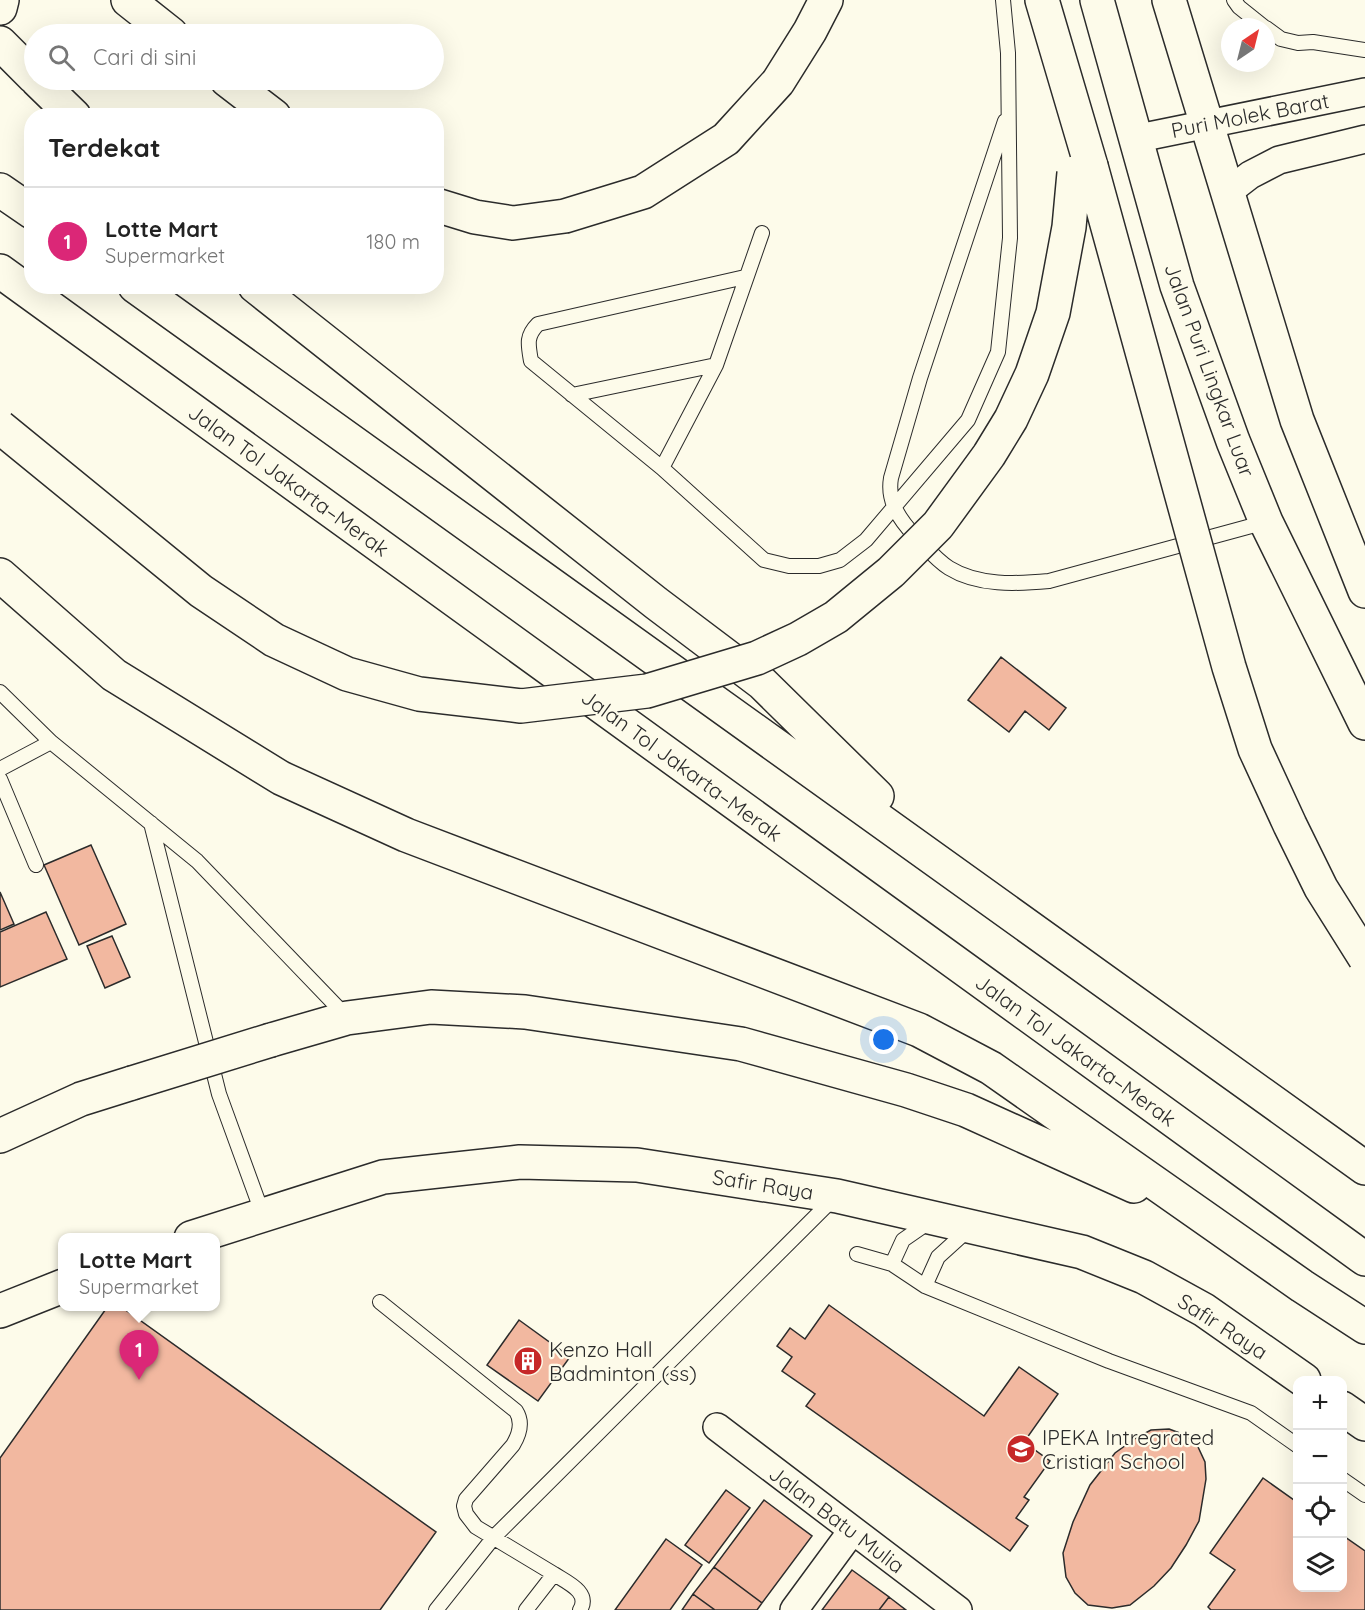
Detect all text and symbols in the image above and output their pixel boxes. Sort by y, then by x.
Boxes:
north arrow [1221,18,1275,72]
search box [24,24,444,90]
icon: search [45,41,78,74]
text: Cari di sini [93,43,196,71]
street label: Puri Molek Barat [1169,87,1331,143]
text: Terdekat [48,131,161,164]
text: Lotte Mart [105,215,219,243]
text: 1 [64,229,71,254]
text: 180 m [366,229,420,254]
text: Supermarket [105,243,225,268]
street label: Jalan Puri Lingkar Luar [1159,260,1261,480]
street label: Jalan Tol Jakarta–Merak [184,398,394,562]
street label: Jalan Tol Jakarta–Merak [577,683,787,847]
street label: Jalan Tol Jakarta–Merak [971,968,1181,1132]
your location [869,1025,898,1054]
street label: Safir Raya [711,1163,815,1205]
popup [58,1233,220,1311]
text: Lotte Mart [79,1246,192,1274]
text: Supermarket [79,1274,199,1299]
street label: Safir Raya [1173,1287,1273,1365]
pin: 1 [120,1330,158,1380]
place label: Kenzo Hall Badminton (ss) [549,1336,697,1386]
building icon: Kenzo Hall Badminton (ss) [512,1345,544,1377]
map controls [1293,1376,1347,1592]
button: + [1293,1376,1347,1430]
place label: IPEKA Intregrated Cristian School [1042,1424,1214,1474]
button: − [1293,1430,1347,1484]
school or university icon: IPEKA Intregrated Cristian School [1005,1433,1037,1465]
street label: Jalan Batu Mulia [764,1460,910,1578]
button: locate [1293,1484,1347,1538]
button: layers [1293,1538,1347,1592]

